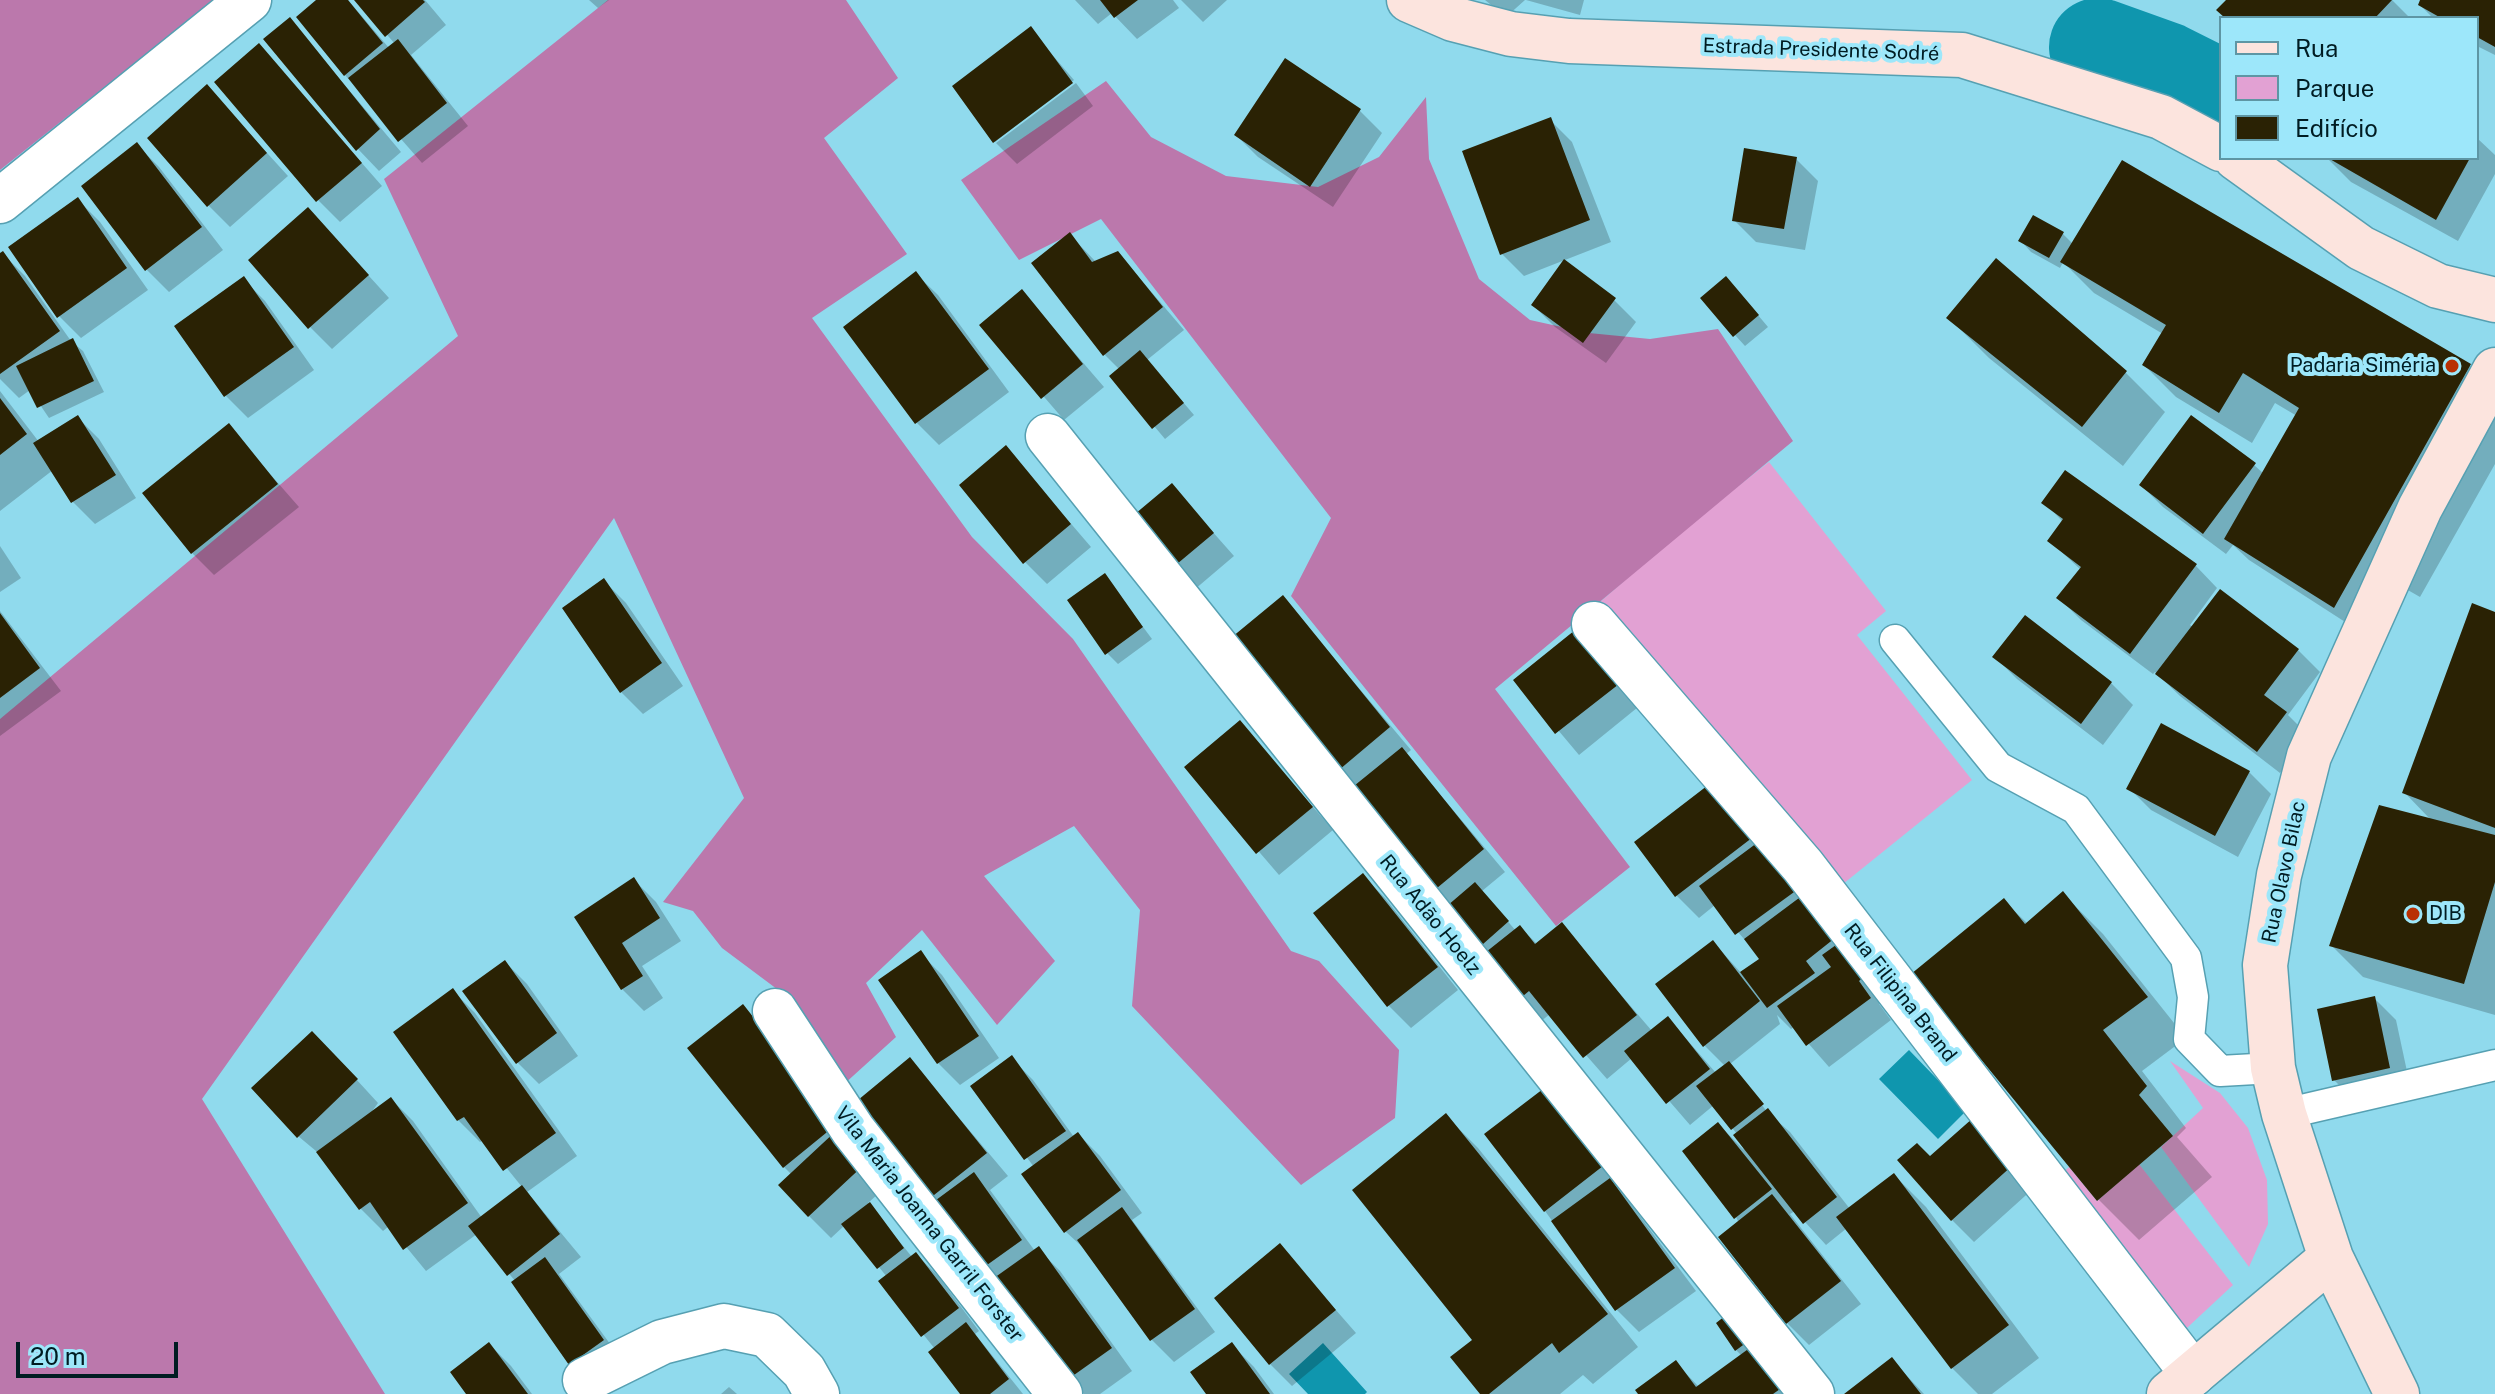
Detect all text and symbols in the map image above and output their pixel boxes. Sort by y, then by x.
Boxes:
legend [2219,16,2479,160]
street label: Estrada Presidente Sodré [1702,34,1940,66]
text: Rua [2295,34,2338,62]
text: Parque [2295,74,2374,102]
text: Edifício [2295,114,2378,142]
place label: Padaria Siméria [2290,354,2436,378]
marker: Padaria Siméria [2443,357,2461,375]
street label: Rua Olavo Bilac [2257,799,2311,945]
street label: Rua Adão Hoelz [1374,850,1486,980]
place label: DIB [2429,902,2462,926]
marker: DIB [2404,905,2422,923]
street label: Rua Filipina Brand [1839,919,1961,1067]
street label: Vila Maria Joanna Garril Forster [830,1102,1028,1346]
scale bar [20,1326,182,1376]
text: 20 m [30,1342,86,1370]

